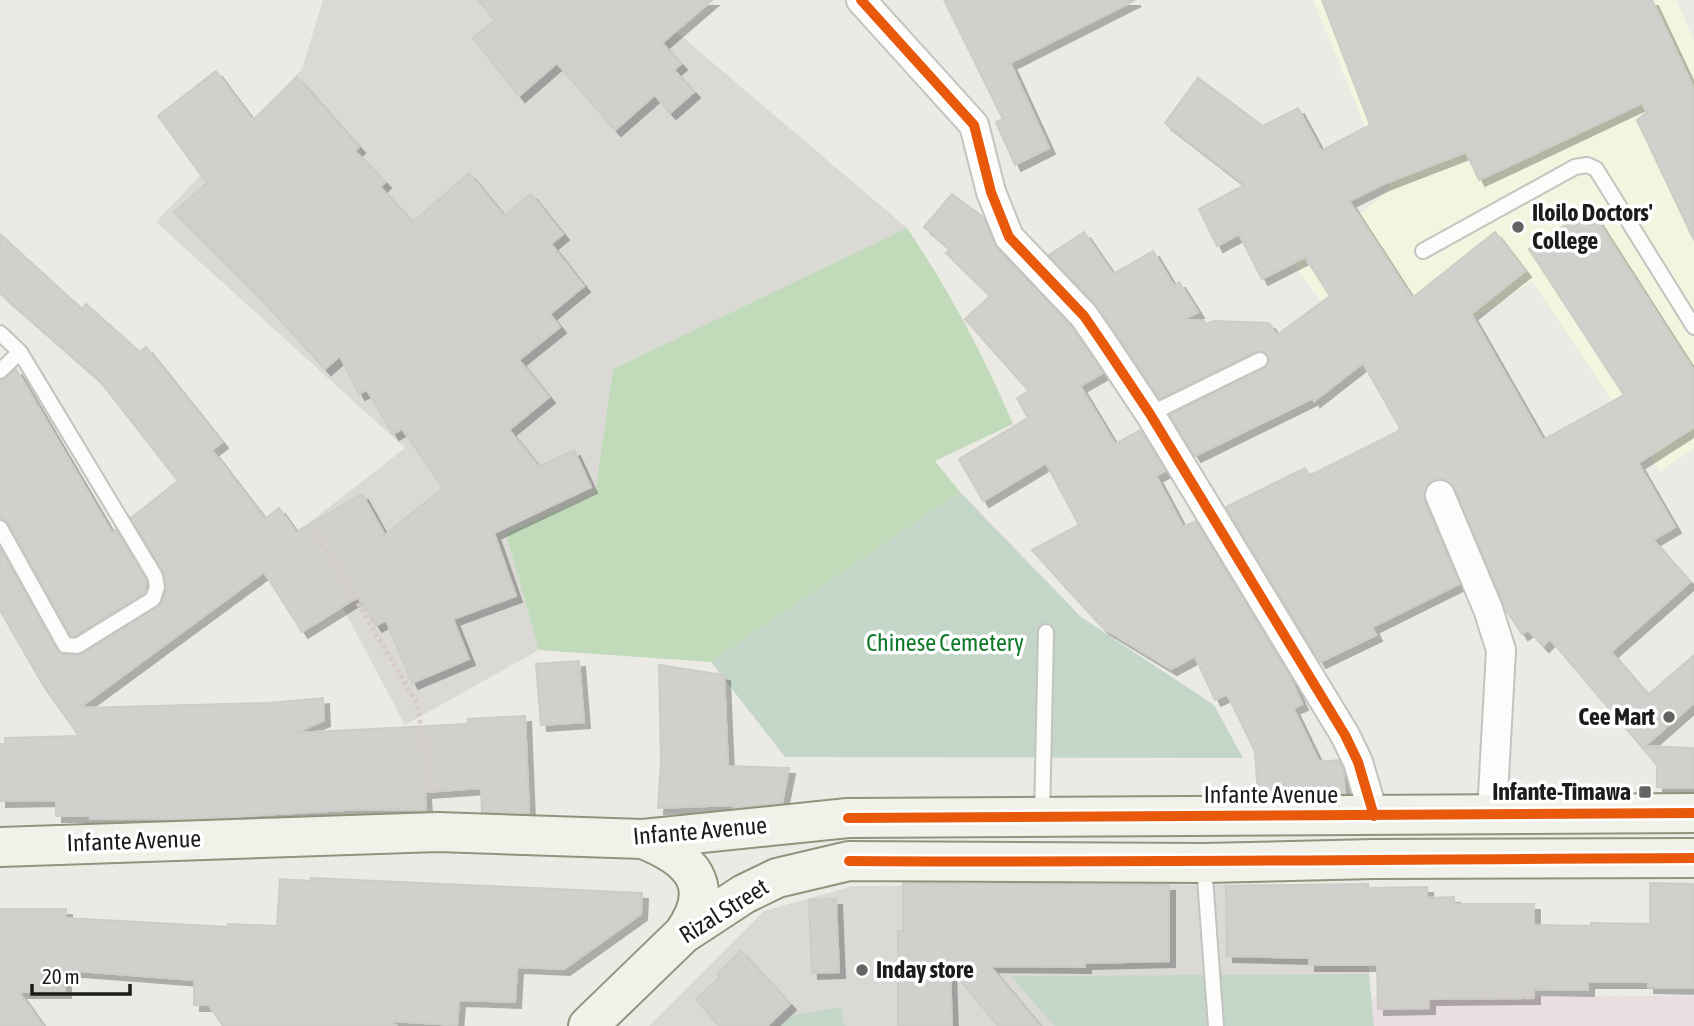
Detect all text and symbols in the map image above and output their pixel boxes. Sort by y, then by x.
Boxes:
place label: Iloilo Doctors' College [1532,199,1653,254]
marker: Iloilo Doctors' College [1510,219,1526,235]
park label: Chinese Cemetery [866,629,1024,656]
place label: Cee Mart [1578,703,1655,730]
marker: Cee Mart [1661,709,1677,725]
place label: Infante-Timawa [1492,778,1631,805]
street label: Infante Avenue [1204,781,1338,808]
marker: Infante-Timawa [1637,784,1653,800]
street label: Infante Avenue [632,811,768,850]
street label: Infante Avenue [66,825,202,856]
street label: Rizal Street [674,873,773,948]
scale bar [32,953,130,997]
place label: Inday store [876,956,974,983]
marker: Inday store [854,962,870,978]
text: 20 m [42,964,80,988]

